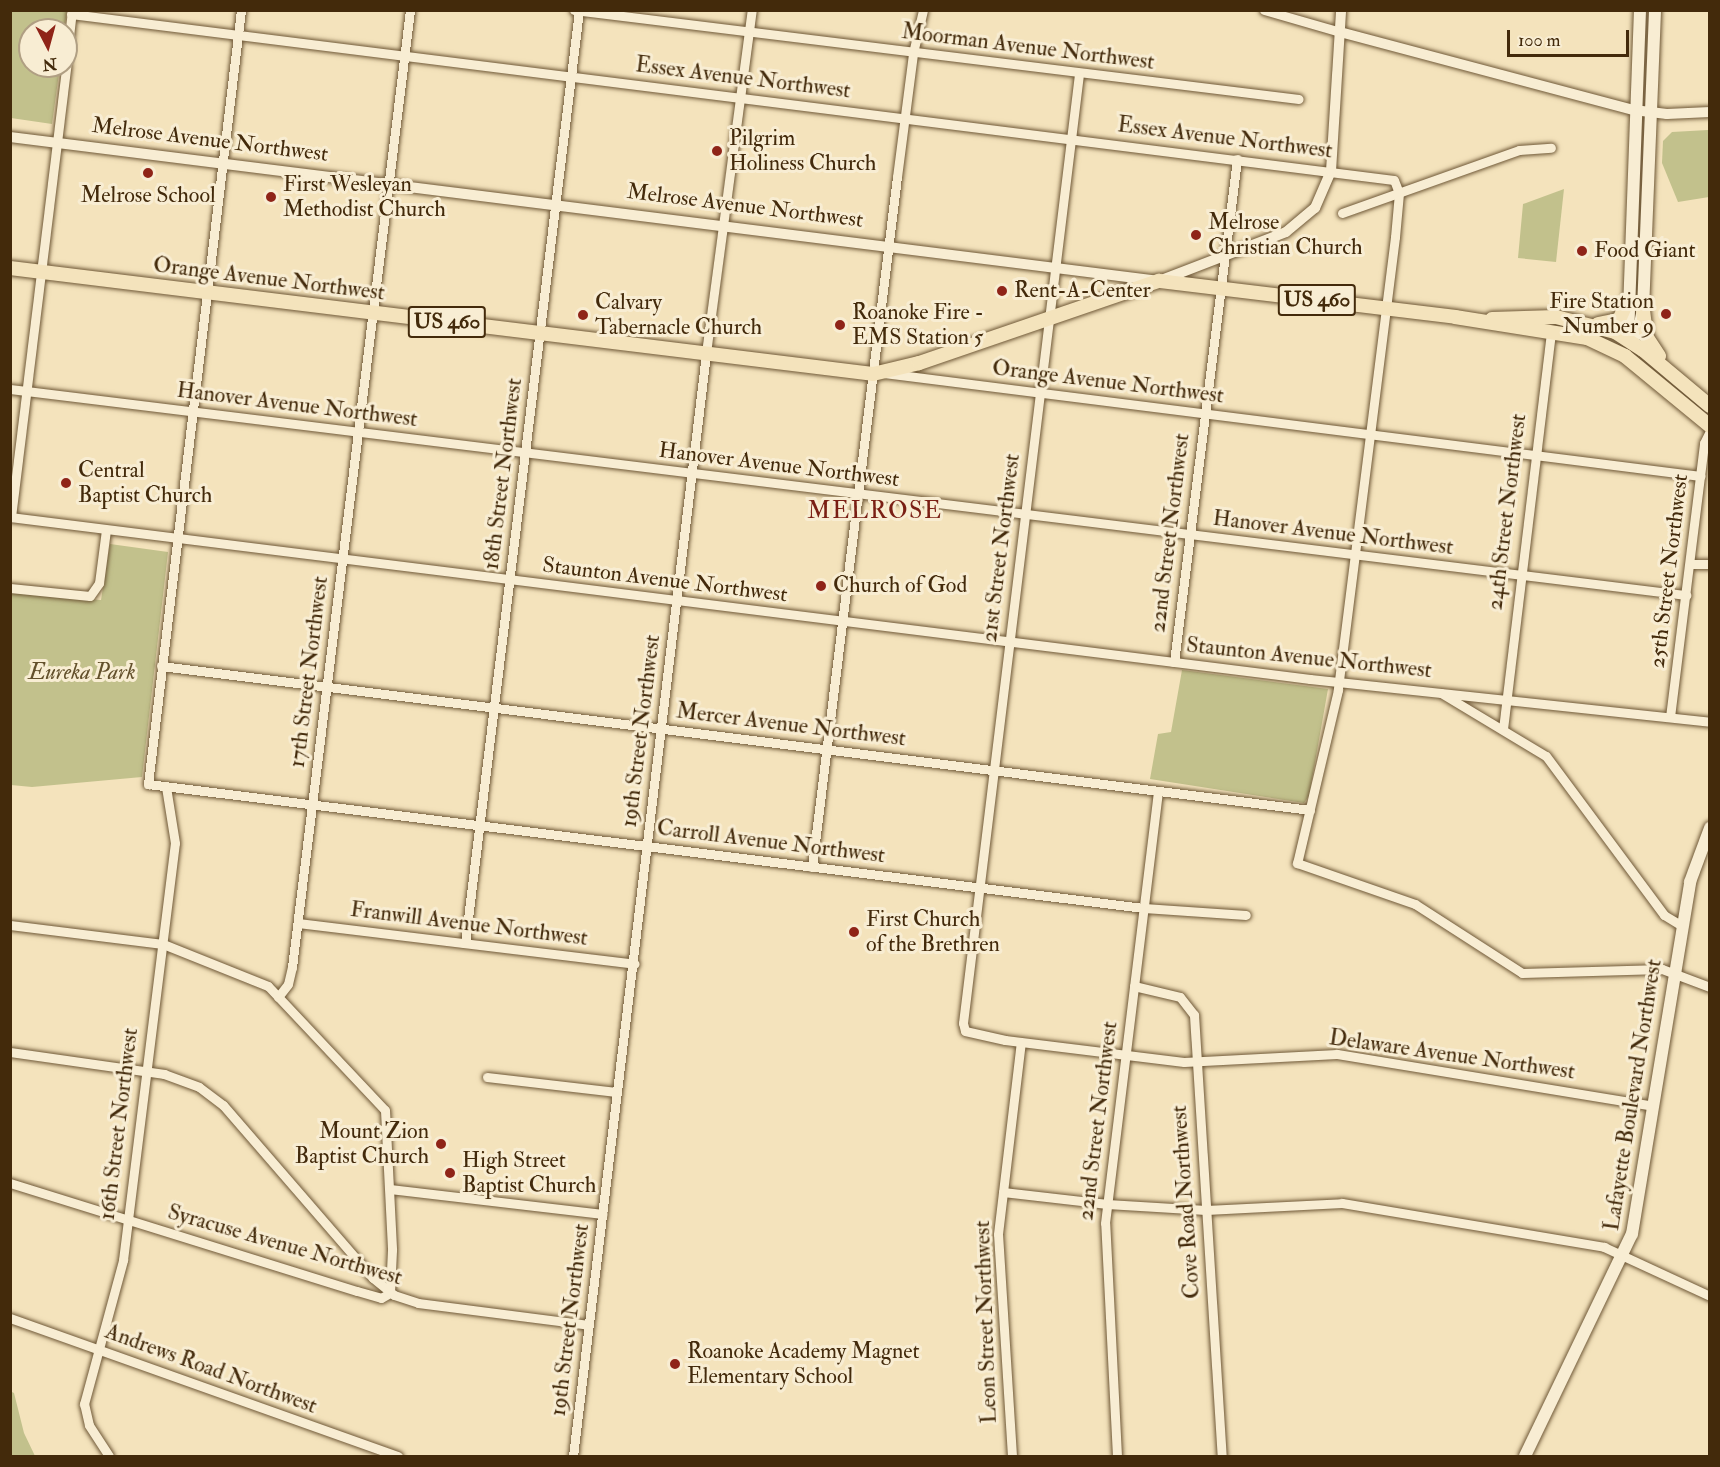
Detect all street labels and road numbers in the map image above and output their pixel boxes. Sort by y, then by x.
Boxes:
street label: Moorman Avenue Northwest [900,18,1156,76]
street label: Essex Avenue Northwest [634,52,852,104]
street label: Melrose Avenue Northwest [90,112,330,168]
street label: Essex Avenue Northwest [1116,112,1334,164]
street label: Melrose Avenue Northwest [625,178,865,234]
street label: Orange Avenue Northwest [152,252,386,306]
road number: US 460 [1276,282,1358,318]
road number: US 460 [406,304,488,340]
street label: Orange Avenue Northwest [991,355,1225,409]
street label: Hanover Avenue Northwest [175,377,419,433]
street label: 18th Street Northwest [478,377,528,571]
street label: 24th Street Northwest [1482,412,1532,612]
street label: 22nd Street Northwest [1145,432,1195,634]
street label: Hanover Avenue Northwest [657,437,901,493]
street label: 21st Street Northwest [976,452,1026,644]
street label: 25th Street Northwest [1644,472,1694,670]
street label: Hanover Avenue Northwest [1211,505,1455,561]
street label: Staunton Avenue Northwest [541,552,789,608]
street label: 17th Street Northwest [284,575,334,769]
street label: Staunton Avenue Northwest [1185,632,1433,684]
street label: 19th Street Northwest [616,633,666,829]
street label: Mercer Avenue Northwest [675,698,907,752]
street label: Carroll Avenue Northwest [655,815,887,869]
street label: Franwill Avenue Northwest [349,896,589,952]
street label: Lafayette Boulevard Northwest [1598,957,1668,1233]
street label: 22nd Street Northwest [1073,1020,1123,1222]
street label: Delaware Avenue Northwest [1327,1025,1577,1085]
street label: 16th Street Northwest [94,1026,144,1222]
street label: Cove Road Northwest [1166,1104,1206,1300]
street label: Syracuse Avenue Northwest [165,1199,405,1291]
street label: Leon Street Northwest [969,1220,1003,1424]
street label: 19th Street Northwest [545,1222,595,1418]
street label: Andrews Road Northwest [102,1318,320,1420]

